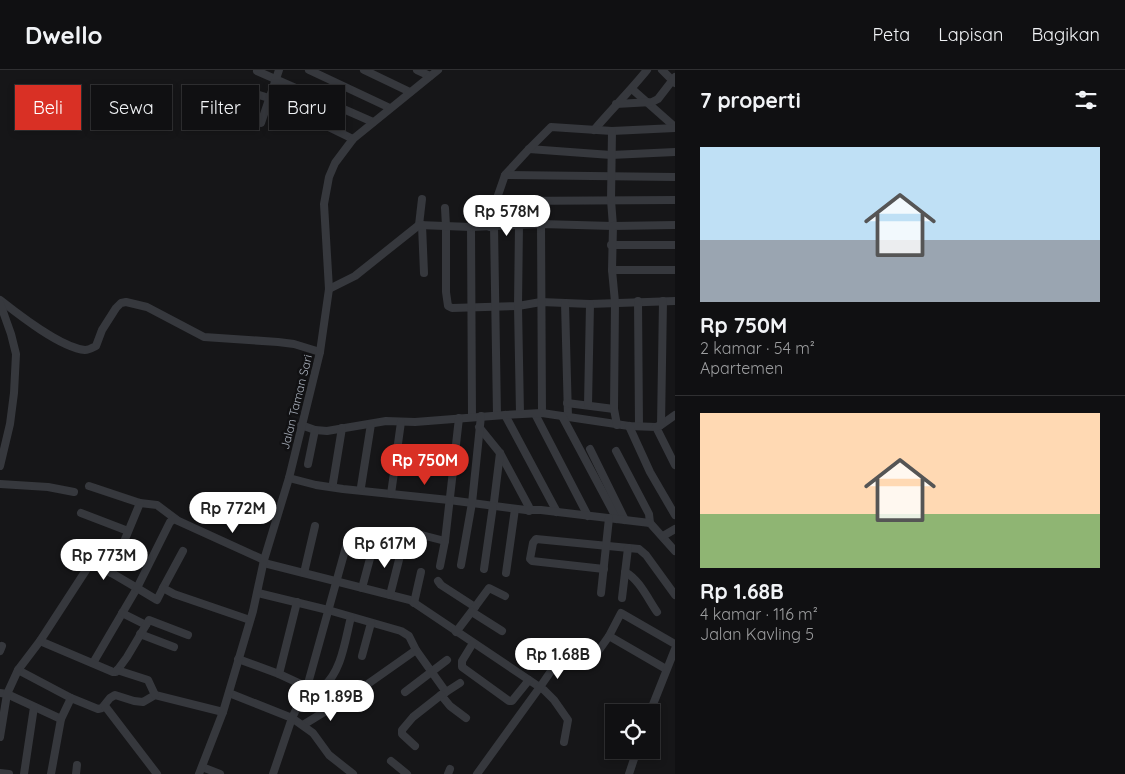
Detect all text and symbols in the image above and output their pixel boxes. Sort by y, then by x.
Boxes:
text: Dwello [25,20,102,50]
text: Peta [873,23,910,46]
text: Lapisan [938,23,1003,46]
text: Bagikan [1031,23,1100,46]
chip: Beli [15,85,81,130]
chip: Sewa [91,85,172,130]
chip: Filter [182,85,259,130]
chip: Baru [269,85,345,130]
icon: filters [1072,86,1100,114]
text: 7 properti [700,87,801,113]
icon: home [855,180,945,270]
pin: Rp 578M [461,194,553,237]
text: Rp 578M [474,201,540,221]
text: Rp 750M [700,312,787,338]
text: 2 kamar · 54 m² [700,338,815,358]
street label: Jalan Taman Sari [277,353,315,451]
text: Apartemen [700,358,783,378]
pin: Rp 750M [379,444,471,486]
icon: home [855,445,945,535]
text: Rp 750M [392,450,458,470]
pin: Rp 772M [187,492,279,534]
text: Rp 772M [200,498,266,518]
pin: Rp 617M [339,526,431,569]
text: Rp 617M [354,533,416,553]
pin: Rp 773M [58,538,150,581]
text: Rp 773M [72,545,136,565]
text: Rp 1.68B [700,578,784,604]
text: 4 kamar · 116 m² [700,604,818,624]
text: Jalan Kavling 5 [700,624,814,644]
pin: Rp 1.68B [506,638,610,680]
text: Rp 1.68B [526,644,590,664]
pin: Rp 1.89B [279,680,383,722]
text: Rp 1.89B [299,686,363,706]
map controls [605,704,660,759]
button: locate [605,704,660,759]

